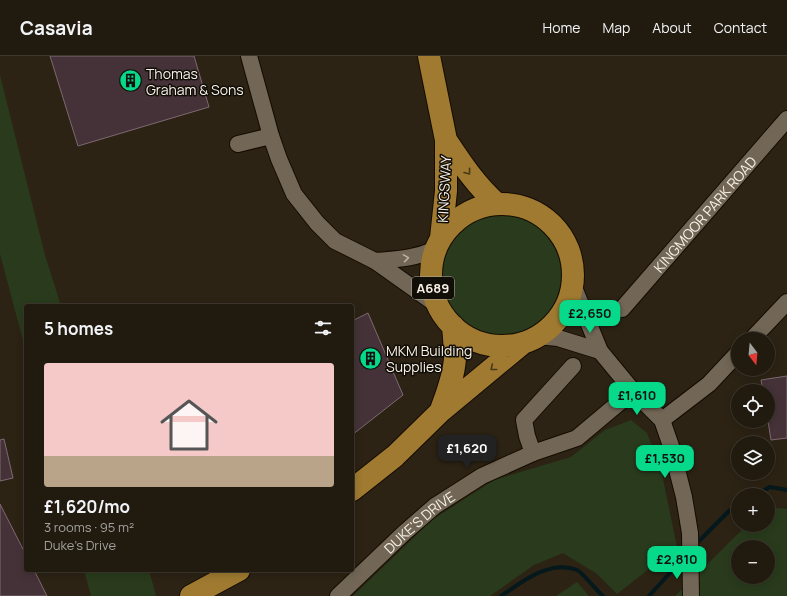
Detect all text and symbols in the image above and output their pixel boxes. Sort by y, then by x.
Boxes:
text: Casavia [20,15,93,41]
text: Home [543,18,580,37]
text: Map [602,18,630,37]
text: About [652,18,692,37]
text: Contact [714,18,767,37]
place label: Thomas Graham & Sons [146,64,244,99]
building icon: Thomas Graham & Sons [117,68,143,94]
street label: KINGMOOR PARK ROAD [649,152,760,276]
street label: KINGSWAY [433,155,455,223]
one-way arrow [463,167,470,174]
one-way arrow [403,254,409,263]
road number: A689 [412,277,454,299]
pin: £2,650 [557,300,623,334]
text: £2,650 [568,304,612,322]
text: 5 homes [44,317,113,340]
icon: filters [312,317,334,339]
north arrow [731,332,775,376]
map controls [731,332,775,584]
place label: MKM Building Supplies [386,341,472,376]
building icon: MKM Building Supplies [357,345,383,371]
one-way arrow [490,363,497,370]
pin: £1,610 [604,382,670,416]
button: locate [731,384,775,428]
text: £1,610 [618,386,656,404]
icon: home [153,389,225,461]
pin: £1,620 [434,435,500,469]
button: layers [731,436,775,480]
text: £1,620 [447,439,487,457]
pin: £1,530 [632,445,698,479]
text: £1,530 [645,449,685,467]
street label: DUKE'S DRIVE [379,486,458,557]
button: + [731,488,775,532]
text: £1,620/mo [44,495,130,518]
text: 3 rooms · 95 m² [44,518,134,536]
text: Duke's Drive [44,536,116,554]
button: − [731,540,775,584]
pin: £2,810 [644,546,710,580]
text: £2,810 [656,550,698,568]

